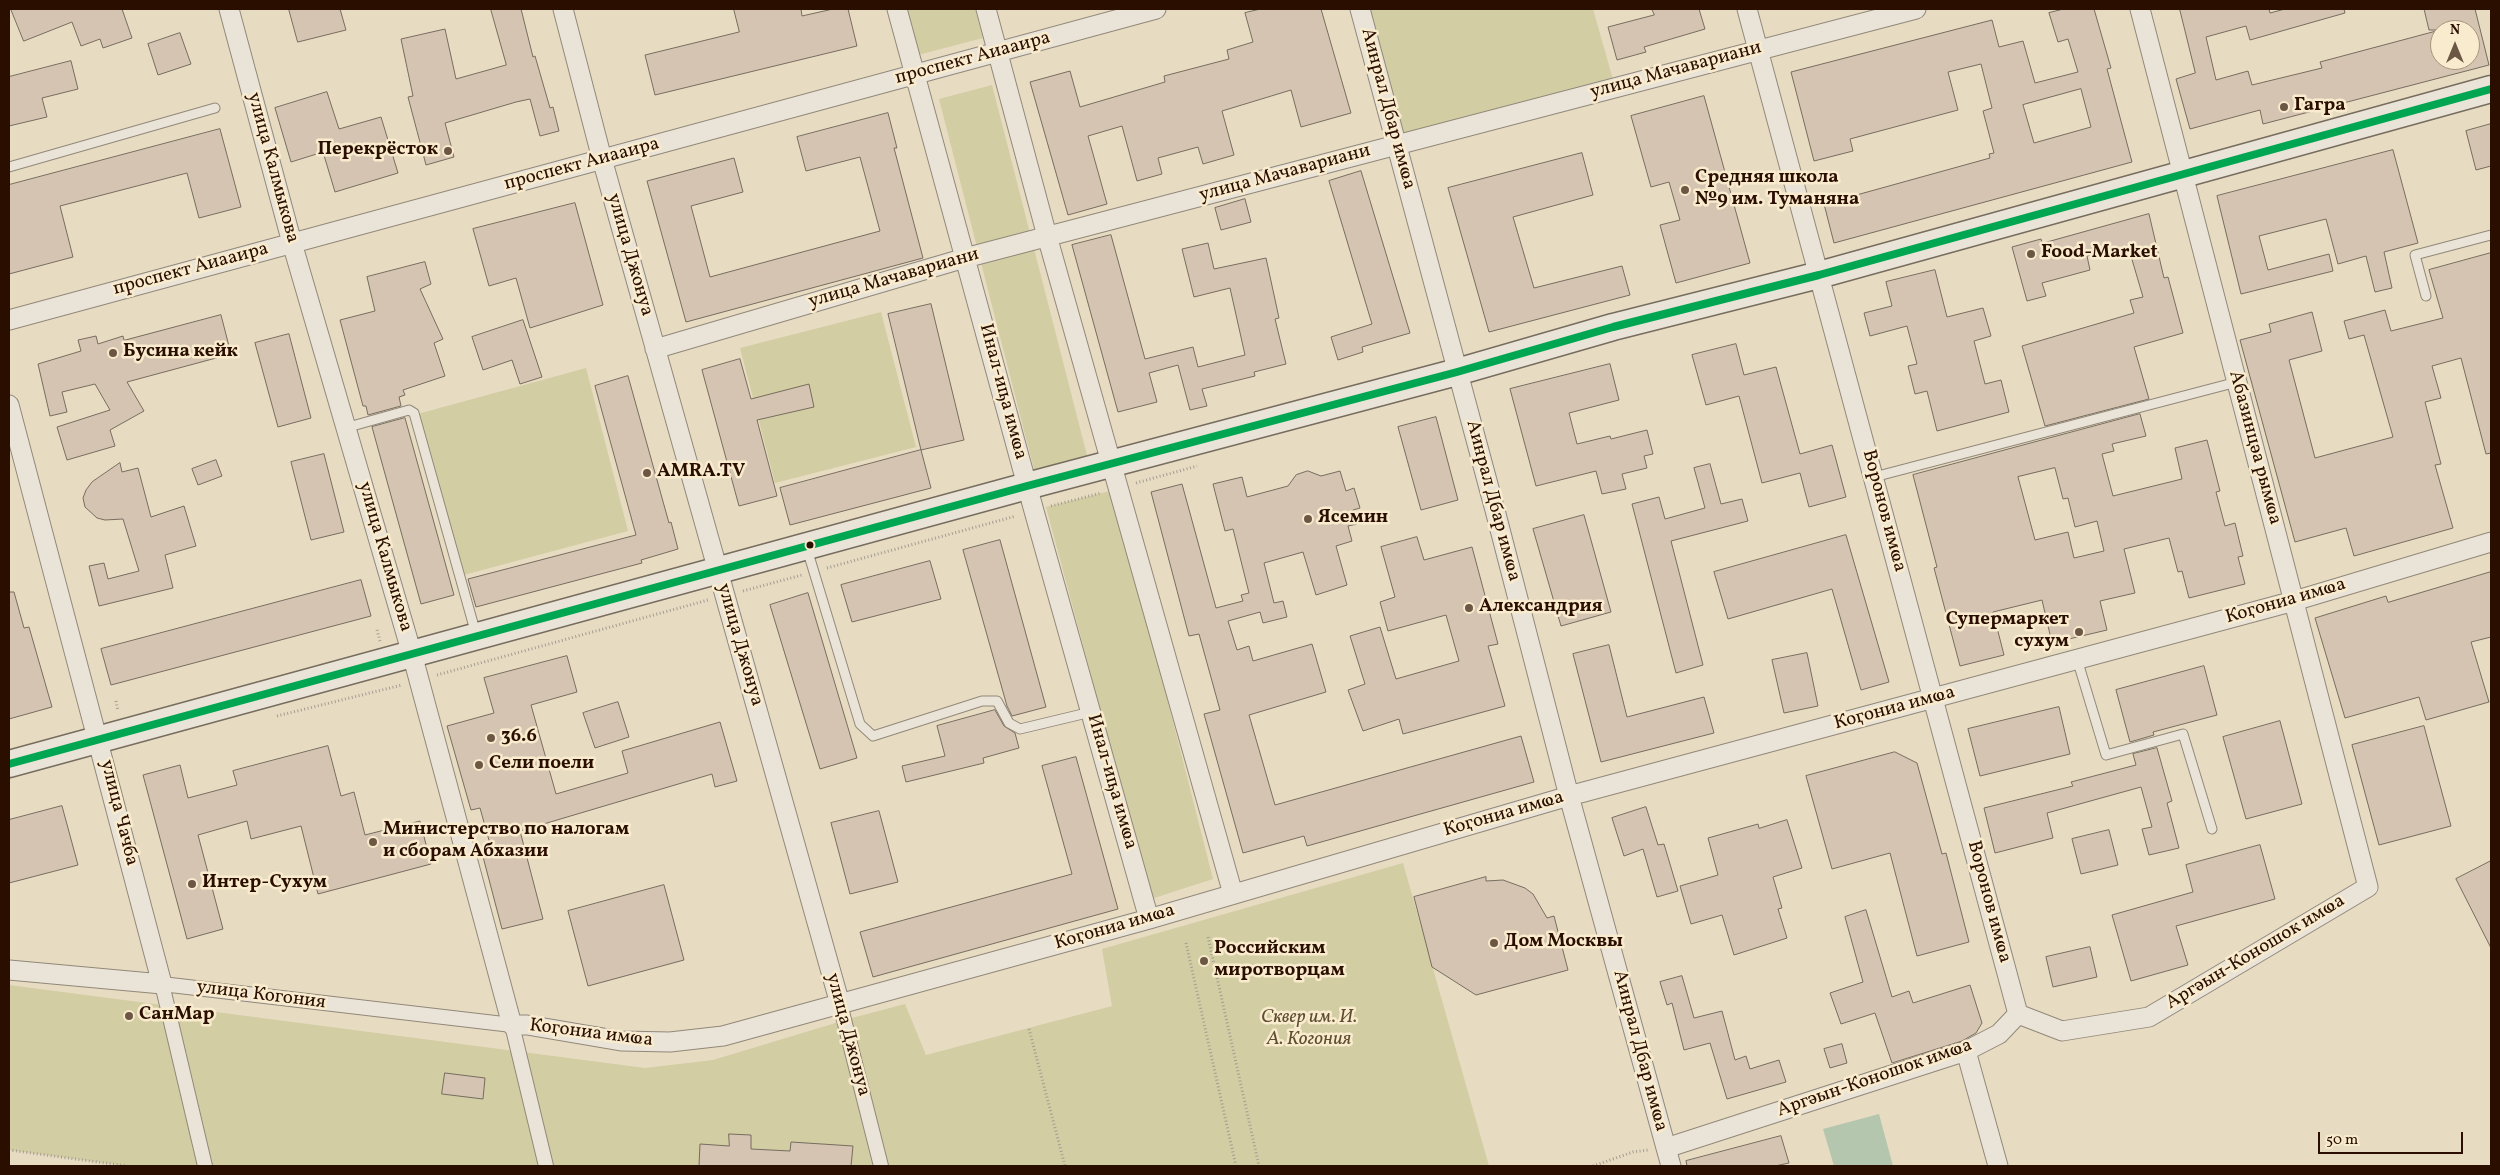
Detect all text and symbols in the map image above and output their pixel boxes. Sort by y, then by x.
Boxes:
north arrow [2430,20,2480,70]
text: N [2450,21,2460,40]
street label: Аинрал Дбар имҩа [1355,26,1419,192]
street label: проспект Аиааира [893,27,1053,91]
street label: улица Мачавариани [1588,37,1764,105]
street label: улица Калмыкова [241,90,303,246]
place label: Гагра [2294,96,2346,118]
marker: Гагра [2278,101,2290,113]
street label: проспект Аиааира [502,133,662,197]
place label: Перекрёсток [317,140,438,162]
street label: улица Мачавариани [1197,140,1373,208]
marker: Перекрёсток [442,145,454,157]
place label: Средняя школа №9 им. Туманяна [1695,168,1859,212]
marker: Средняя школа №9 им. Туманяна [1679,184,1691,196]
street label: улица Джонуа [601,191,657,319]
street label: проспект Аиааира [111,238,271,302]
place label: Food-Market [2041,243,2158,265]
street label: улица Мачавариани [806,244,982,314]
marker: Food-Market [2025,248,2037,260]
street label: Инал-иҧа имҩа [973,321,1031,463]
place label: Бусина кейк [123,342,238,364]
marker: Бусина кейк [107,347,119,359]
street label: Абазинцәа рымҩа [2222,369,2286,527]
street label: Аинрал Дбар имҩа [1460,418,1524,584]
street label: Воронов имҩа [1856,447,1910,575]
place label: AMRA.TV [657,462,745,484]
marker: AMRA.TV [641,467,653,479]
street label: улица Калмыкова [352,479,416,635]
place label: Ясемин [1318,508,1388,530]
marker: Ясемин [1302,513,1314,525]
unlabelled marker [805,540,815,550]
street label: Коӷониа имҩа [2223,574,2349,630]
street label: улица Джонуа [711,581,767,709]
place label: Александрия [1479,597,1603,619]
marker: Александрия [1463,602,1475,614]
place label: Супермаркет сухум [1946,610,2069,654]
marker: Супермаркет сухум [2073,626,2085,638]
street label: Коӷониа имҩа [1832,682,1958,736]
street label: Инал-иҧа имҩа [1081,712,1141,852]
place label: 36.6 [501,727,537,749]
marker: 36.6 [485,732,497,744]
place label: Сели поели [489,754,594,776]
street label: улица Чачба [94,758,142,868]
marker: Сели поели [473,759,485,771]
street label: Коӷониа имҩа [1441,787,1567,843]
place label: Министерство по налогам и сборам Абхазии [383,820,629,864]
marker: Министерство по налогам и сборам Абхазии [367,836,379,848]
street label: Воронов имҩа [1961,838,2015,966]
place label: Интер-Сухум [202,873,327,895]
marker: Интер-Сухум [186,878,198,890]
street label: Аргәын-Коношок имҩа [2162,890,2350,1016]
street label: Коӷониа имҩа [1052,900,1178,956]
place label: Дом Москвы [1504,932,1623,954]
marker: Дом Москвы [1488,937,1500,949]
place label: Российским миротворцам [1214,939,1345,983]
marker: Российским миротворцам [1198,955,1210,967]
street label: Аинрал Дбар имҩа [1607,968,1671,1134]
street label: улица Джонуа [820,971,874,1099]
street label: улица Когония [195,977,327,1015]
place label: СанМар [139,1005,214,1027]
park label: Сквер им. И. А. Когония [1261,1008,1357,1052]
marker: СанМар [123,1010,135,1022]
street label: Коӷониа имҩа [528,1015,654,1053]
street label: Аргәын-Коношок имҩа [1774,1035,1976,1123]
scale bar [2320,1122,2465,1154]
text: 50 m [2326,1130,2358,1151]

